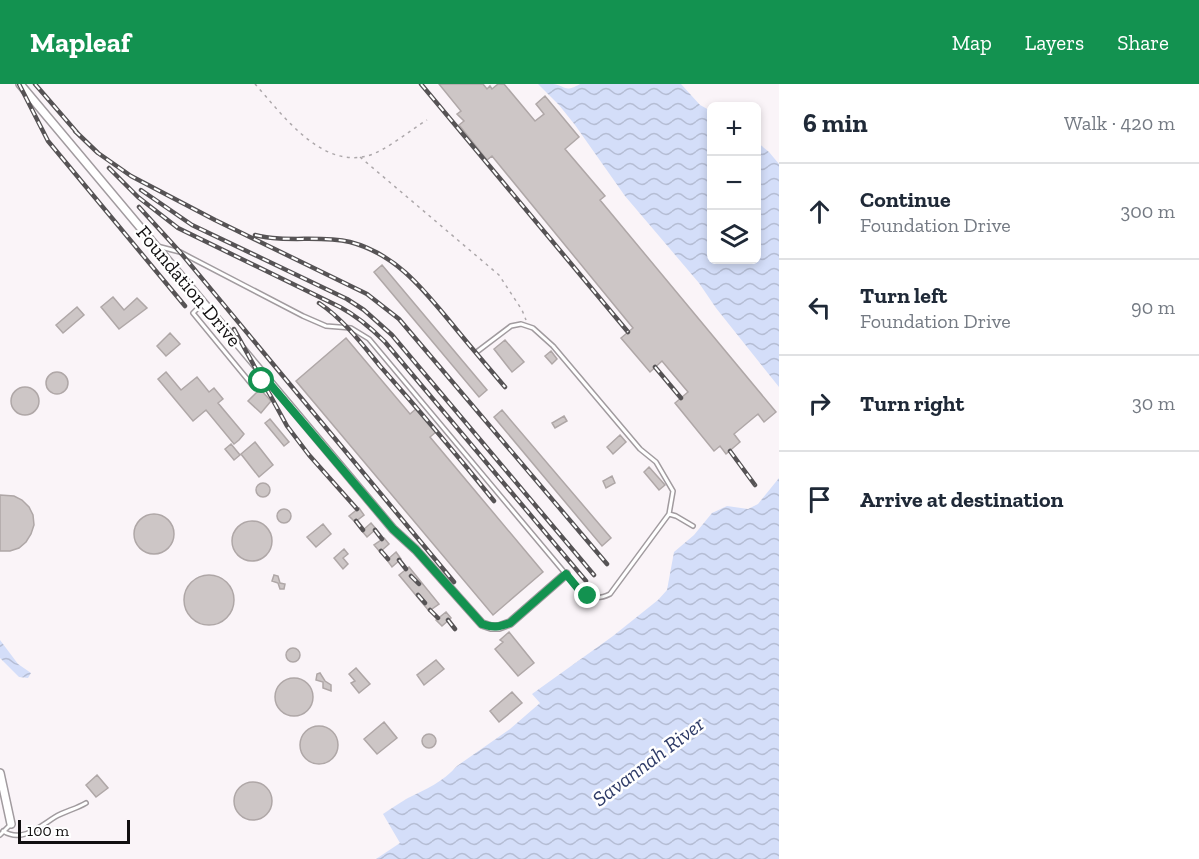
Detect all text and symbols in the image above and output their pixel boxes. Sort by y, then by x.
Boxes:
text: Mapleaf [30,26,130,59]
text: Map [952,30,992,55]
text: Layers [1025,30,1084,55]
text: Share [1117,30,1169,55]
map controls [707,102,761,264]
button: + [707,102,761,156]
text: 6 min [803,107,868,139]
text: Walk · 420 m [1064,111,1175,135]
button: − [707,156,761,210]
text: Continue [860,186,951,213]
icon: ahead [803,195,836,228]
text: 300 m [1120,199,1175,223]
button: layers [707,210,761,264]
text: Foundation Drive [860,213,1011,237]
street label: Foundation Drive [131,221,247,351]
text: Turn left [860,282,947,309]
icon: left [803,291,836,324]
text: 90 m [1131,295,1175,319]
text: Foundation Drive [860,309,1011,333]
route start [248,367,274,393]
icon: right [803,387,836,420]
text: Turn right [860,390,964,417]
text: 30 m [1132,391,1175,415]
icon: arrive [803,483,836,516]
text: Arrive at destination [860,486,1063,513]
route end [574,582,600,608]
water label: Savannah River [587,710,710,811]
scale bar [18,817,130,844]
text: 100 m [27,821,69,840]

